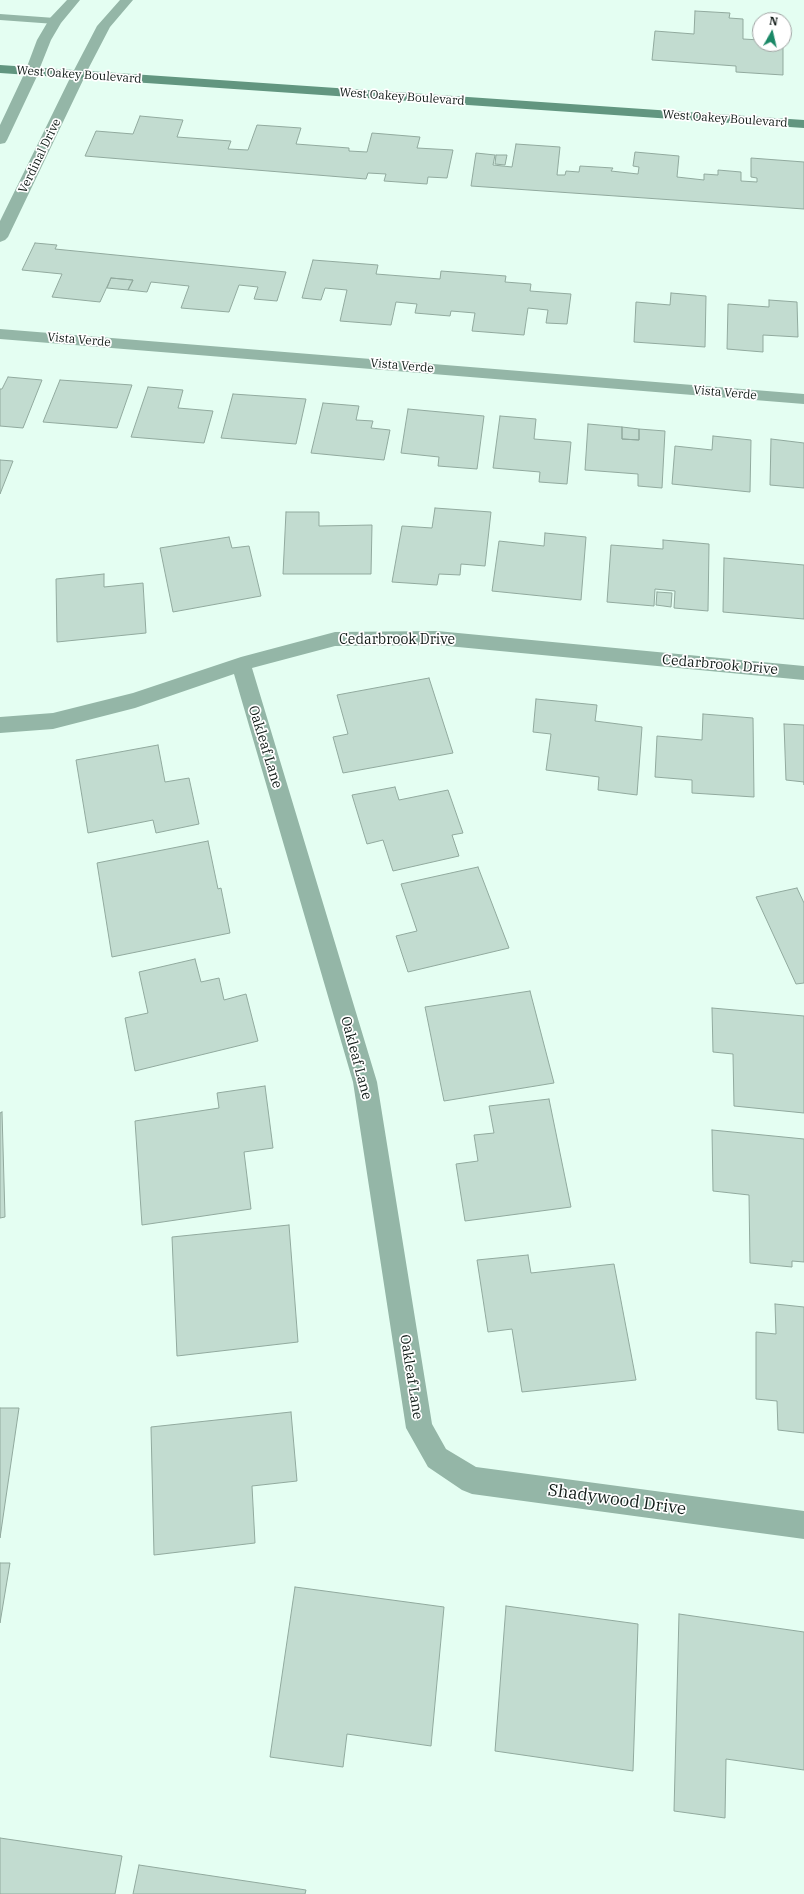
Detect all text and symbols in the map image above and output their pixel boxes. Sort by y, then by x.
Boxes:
north arrow [752,12,792,52]
text: N [768,14,779,29]
street label: West Oakey Boulevard [16,63,142,87]
street label: West Oakey Boulevard [339,85,465,109]
street label: West Oakey Boulevard [662,107,788,131]
street label: Verdinal Drive [16,116,64,196]
street label: Vista Verde [47,330,111,350]
street label: Vista Verde [370,356,434,376]
street label: Vista Verde [693,383,757,403]
street label: Cedarbrook Drive [339,632,455,648]
street label: Cedarbrook Drive [661,652,779,678]
street label: Oakleaf Lane [244,704,286,790]
street label: Oakleaf Lane [337,1014,375,1102]
street label: Oakleaf Lane [396,1333,426,1421]
street label: Shadywood Drive [547,1480,687,1520]

